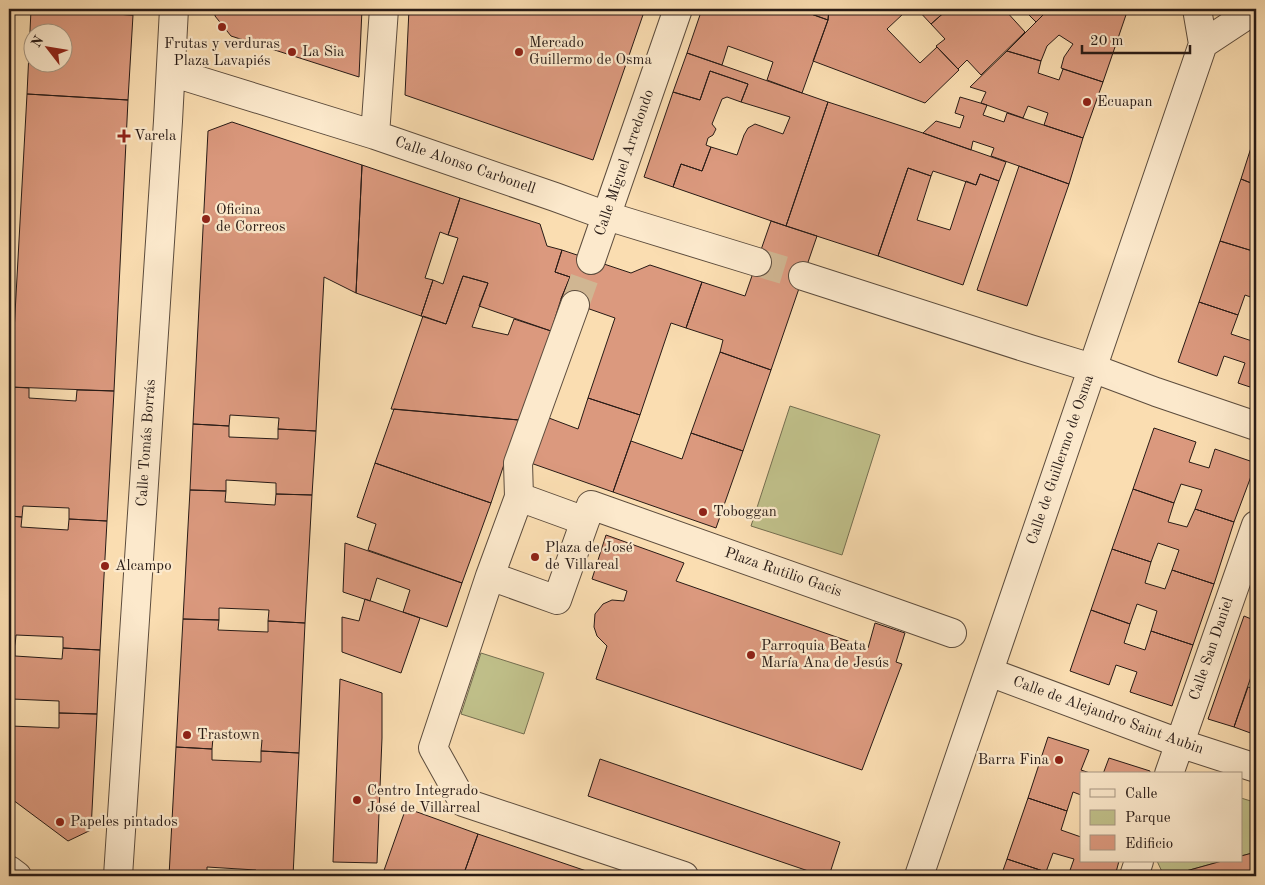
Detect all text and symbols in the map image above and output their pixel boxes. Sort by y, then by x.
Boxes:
marker: Frutas y verduras Plaza Lavapiés [216,21,228,33]
north arrow [22,22,72,72]
scale bar [1082,22,1190,54]
text: N [29,33,47,50]
text: 20 m [1090,34,1124,49]
place label: Mercado Guillermo de Osma [529,36,652,68]
place label: Frutas y verduras Plaza Lavapiés [164,37,280,69]
place label: La Sia [302,45,345,60]
marker: La Sia [286,46,298,58]
marker: Mercado Guillermo de Osma [513,46,525,58]
street label: Calle Miguel Arredondo [593,88,657,238]
place label: Ecuapan [1097,95,1153,110]
marker: Ecuapan [1081,96,1093,108]
place label: Varela [134,129,177,144]
marker: Varela [118,130,130,142]
street label: Calle Alonso Carbonell [393,135,537,197]
place label: Oficina de Correos [216,203,286,235]
marker: Oficina de Correos [200,213,212,225]
street label: Calle de Guillermo de Osma [1025,373,1097,547]
street label: Calle Tomás Borrás [135,379,159,507]
place label: Toboggan [713,505,777,520]
marker: Toboggan [697,506,709,518]
place label: Plaza de José de Villareal [545,541,633,573]
street label: Plaza Rutilio Gacis [722,546,844,600]
marker: Plaza de José de Villareal [529,551,541,563]
place label: Alcampo [115,559,172,574]
marker: Alcampo [99,560,111,572]
street label: Calle San Daniel [1187,596,1237,702]
place label: Parroquia Beata María Ana de Jesús [761,639,889,671]
marker: Parroquia Beata María Ana de Jesús [745,649,757,661]
street label: Calle de Alejandro Saint Aubin [1011,674,1205,758]
place label: Trastown [197,728,260,743]
marker: Trastown [181,729,193,741]
place label: Barra Fina [978,753,1050,768]
marker: Barra Fina [1053,754,1065,766]
legend [1080,772,1242,862]
place label: Centro Integrado José de Villarreal [367,784,480,816]
text: Calle [1125,787,1158,802]
marker: Centro Integrado José de Villarreal [351,794,363,806]
text: Parque [1125,811,1171,826]
place label: Papeles pintados [70,815,178,830]
marker: Papeles pintados [54,816,66,828]
text: Edificio [1125,837,1173,852]

